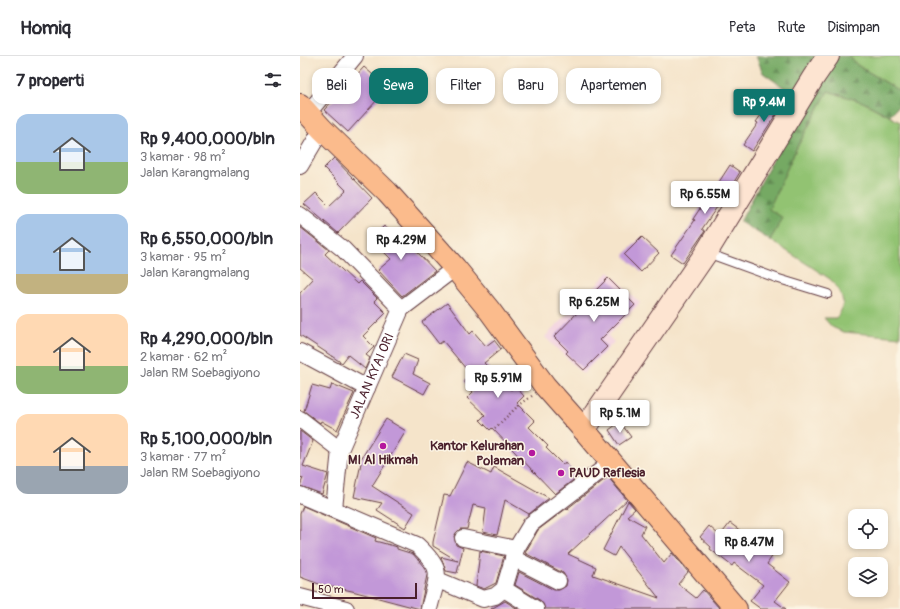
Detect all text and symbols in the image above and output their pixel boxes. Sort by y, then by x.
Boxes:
text: Homiq [20,16,71,40]
text: Peta [729,19,756,36]
text: Rute [778,19,805,36]
text: Disimpan [827,19,880,36]
chip: Beli [312,68,361,104]
chip: Sewa [369,68,428,104]
chip: Filter [436,68,495,104]
chip: Baru [503,68,558,104]
chip: Apartemen [566,68,661,104]
icon: filters [262,69,284,91]
text: 7 properti [16,70,84,91]
pin: Rp 9.4M [727,89,801,123]
text: Rp 9.4M [743,94,785,110]
text: Rp 9,400,000/bln [140,128,275,149]
icon: home [48,130,96,178]
text: 3 kamar · 98 m² [140,149,226,165]
text: Jalan Karangmalang [140,165,250,181]
pin: Rp 6.55M [664,181,746,215]
text: Rp 6.55M [680,186,730,202]
pin: Rp 4.29M [360,227,442,261]
text: Rp 6,550,000/bln [140,228,273,249]
icon: home [48,230,96,278]
text: Rp 4.29M [376,232,426,248]
text: 3 kamar · 95 m² [140,249,226,265]
text: Jalan Karangmalang [140,265,250,281]
pin: Rp 6.25M [553,289,635,323]
text: Rp 6.25M [569,294,619,310]
text: Rp 4,290,000/bln [140,328,273,349]
icon: home [48,330,96,378]
street label: JALAN KYAI ORI [346,331,398,421]
text: 2 kamar · 62 m² [140,349,227,365]
text: Jalan RM Soebagiyono [140,365,260,381]
pin: Rp 5.91M [457,365,539,399]
text: Rp 5.91M [474,370,522,386]
pin: Rp 5.1M [583,400,657,434]
text: Rp 5.1M [600,405,640,421]
text: Rp 5,100,000/bln [140,428,272,449]
icon: home [48,430,96,478]
place label: Kantor Kelurahan Polaman [430,438,525,469]
marker: MI Al Hikmah [378,441,388,451]
marker: Kantor Kelurahan Polaman [527,448,537,458]
text: 3 kamar · 77 m² [140,449,226,465]
place label: MI Al Hikmah [348,452,418,468]
text: Jalan RM Soebagiyono [140,465,260,481]
place label: PAUD Raflesia [569,465,645,481]
marker: PAUD Raflesia [556,468,566,478]
map controls [848,509,888,597]
button: locate [848,509,888,549]
pin: Rp 8.47M [708,529,790,563]
text: Rp 8.47M [724,534,774,550]
button: layers [848,557,888,597]
scale bar [312,581,417,600]
text: 50 m [318,583,344,596]

